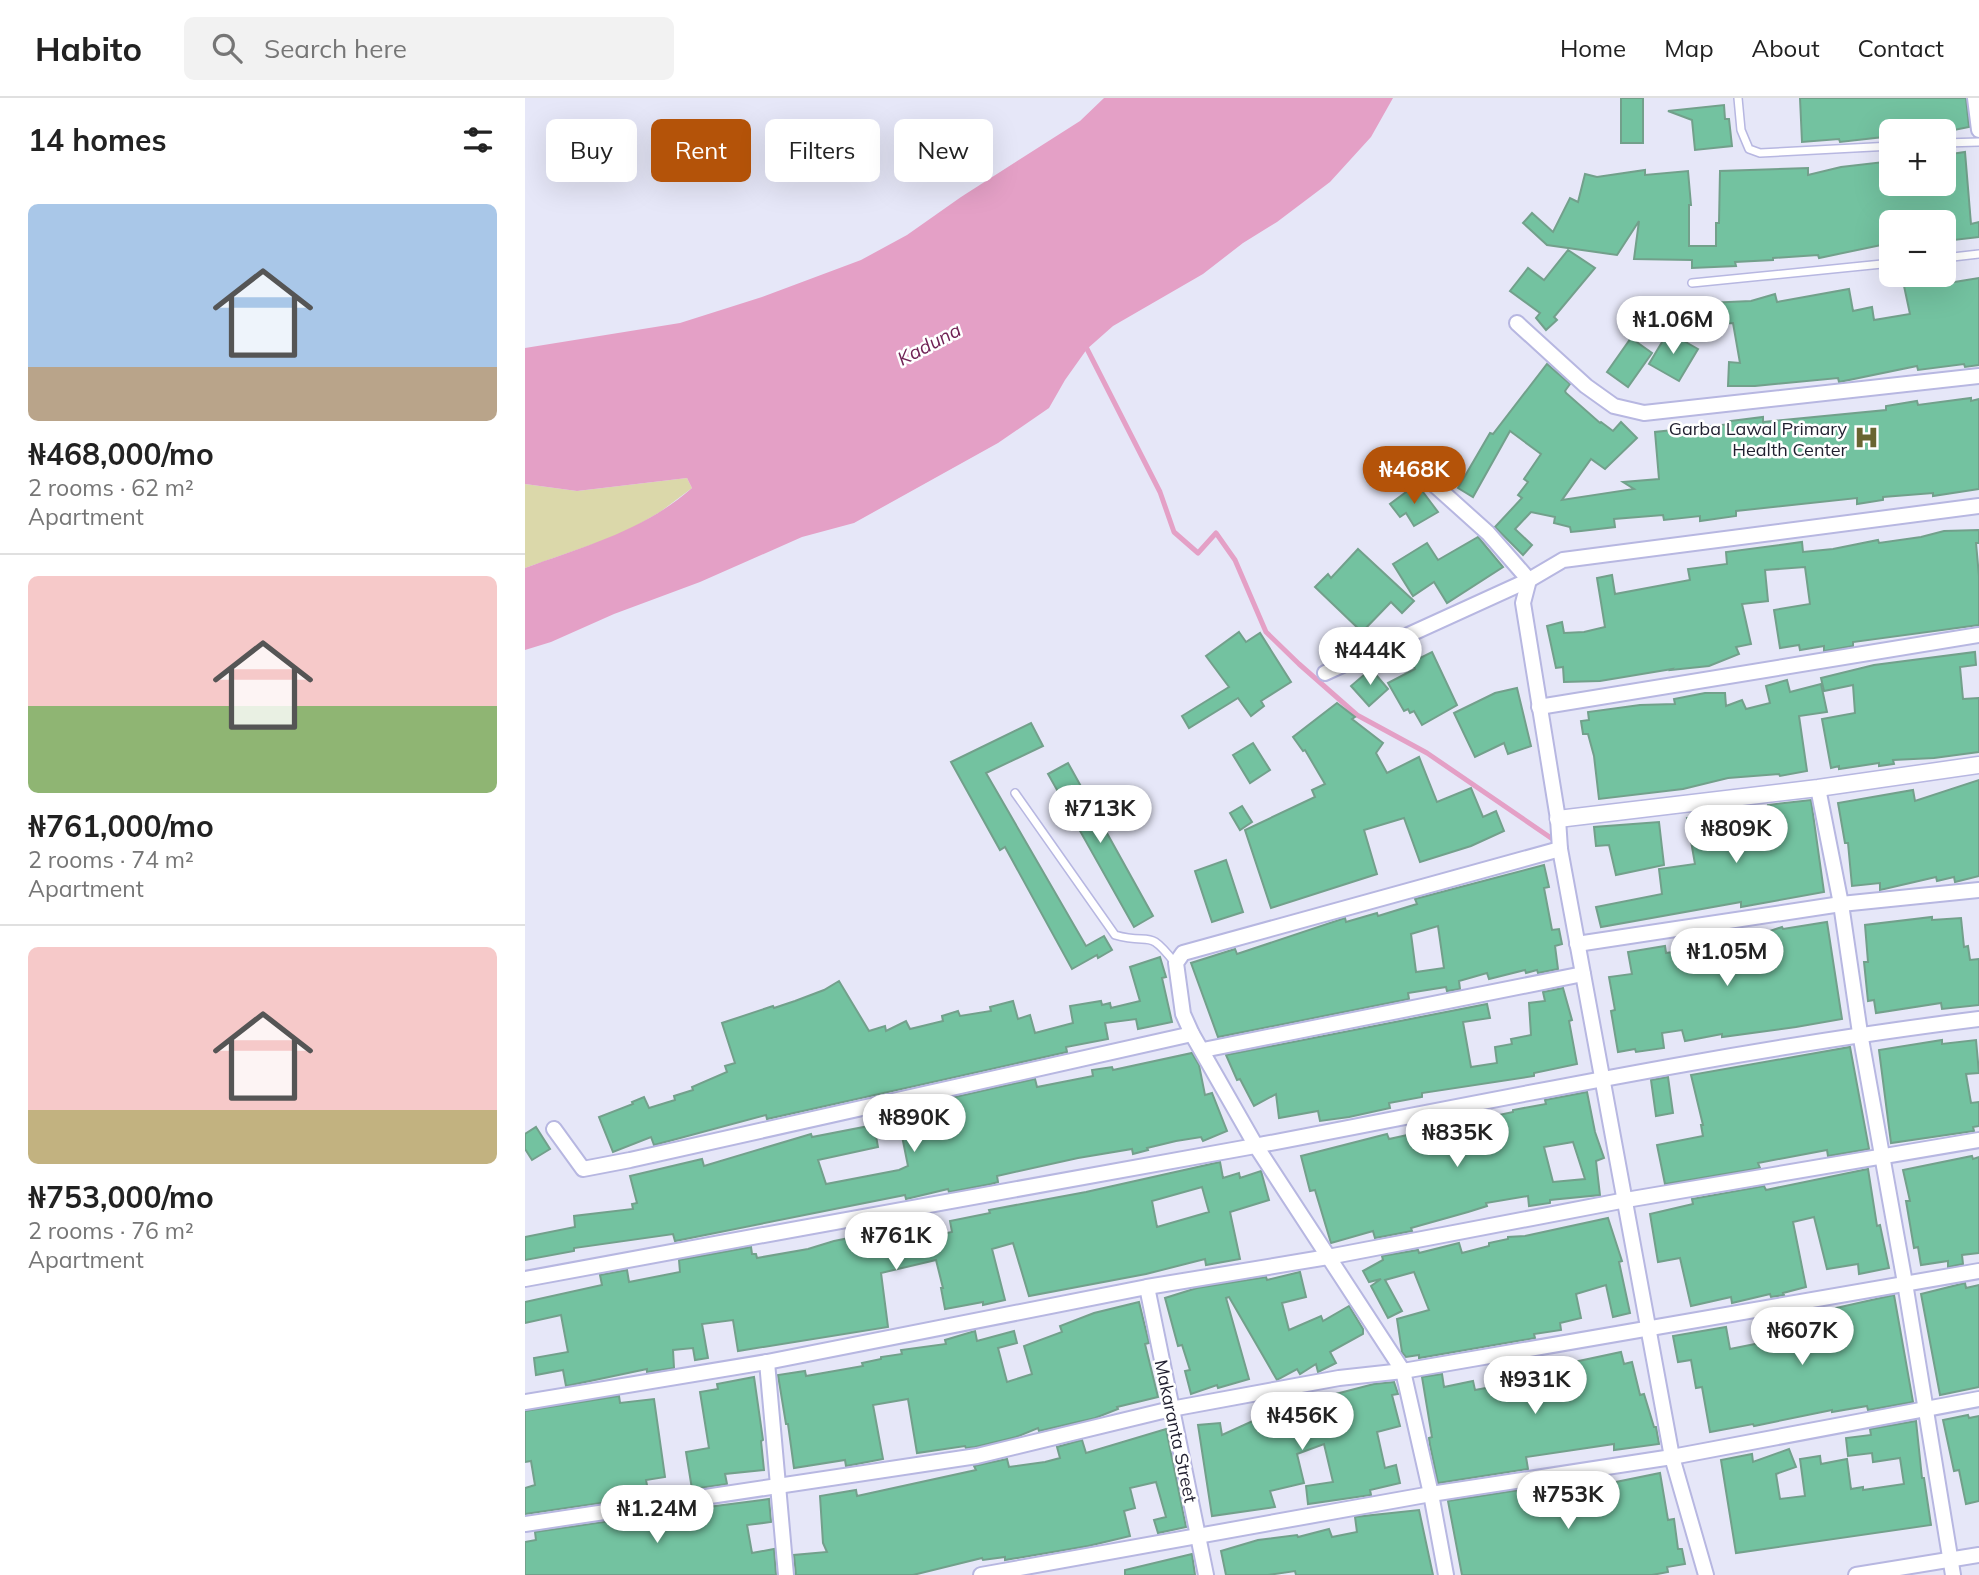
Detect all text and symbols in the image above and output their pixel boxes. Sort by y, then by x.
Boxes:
search box [184,17,674,80]
text: Habito [35,28,142,69]
icon: search [208,29,246,67]
text: Search here [264,32,407,65]
text: Home [1560,33,1626,63]
text: Map [1664,33,1714,63]
text: About [1752,33,1820,63]
text: Contact [1858,33,1944,63]
chip: Buy [546,119,637,182]
chip: Rent [651,119,751,182]
chip: Filters [765,119,880,182]
chip: New [894,119,993,182]
map controls [1879,119,1956,287]
button: + [1879,119,1956,196]
text: 14 homes [28,121,167,159]
icon: filters [459,121,497,159]
button: − [1879,210,1956,287]
icon: home [200,250,326,376]
pin: ₦1.06M [1616,296,1730,356]
text: ₦1.06M [1633,304,1713,333]
water label: Kaduna [893,317,965,371]
place label: Garba Lawal Primary Health Center [1669,417,1847,461]
hospital icon: Garba Lawal Primary Health Center [1853,424,1881,452]
text: ₦468,000/mo [28,435,214,473]
pin: ₦468K [1365,446,1463,506]
text: ₦468K [1379,454,1449,483]
text: 2 rooms · 62 m² [28,473,194,502]
text: Apartment [28,502,144,531]
icon: home [200,622,326,748]
pin: ₦444K [1321,628,1419,687]
text: ₦444K [1335,635,1405,664]
pin: ₦713K [1051,786,1149,845]
text: ₦713K [1065,793,1135,822]
pin: ₦809K [1687,806,1785,865]
text: ₦761,000/mo [28,807,214,845]
text: ₦809K [1701,813,1771,842]
text: 2 rooms · 74 m² [28,845,194,874]
text: Apartment [28,874,144,903]
pin: ₦1.05M [1670,928,1784,988]
text: ₦1.05M [1687,936,1767,965]
icon: home [200,993,326,1119]
pin: ₦890K [865,1094,963,1154]
text: ₦890K [879,1102,949,1131]
pin: ₦835K [1408,1110,1506,1169]
text: ₦835K [1422,1117,1492,1146]
text: ₦753,000/mo [28,1178,214,1216]
pin: ₦761K [847,1212,945,1272]
text: 2 rooms · 76 m² [28,1216,194,1245]
text: ₦761K [861,1220,931,1249]
text: Apartment [28,1245,144,1274]
pin: ₦607K [1753,1308,1851,1367]
text: ₦607K [1767,1315,1837,1344]
pin: ₦931K [1486,1356,1584,1416]
street label: Makaranta Street [1150,1357,1202,1505]
text: ₦931K [1500,1364,1570,1393]
pin: ₦456K [1253,1392,1351,1452]
text: ₦456K [1267,1400,1337,1429]
pin: ₦753K [1519,1472,1617,1531]
text: ₦753K [1533,1479,1603,1508]
pin: ₦1.24M [600,1486,714,1545]
text: ₦1.24M [617,1493,697,1522]

